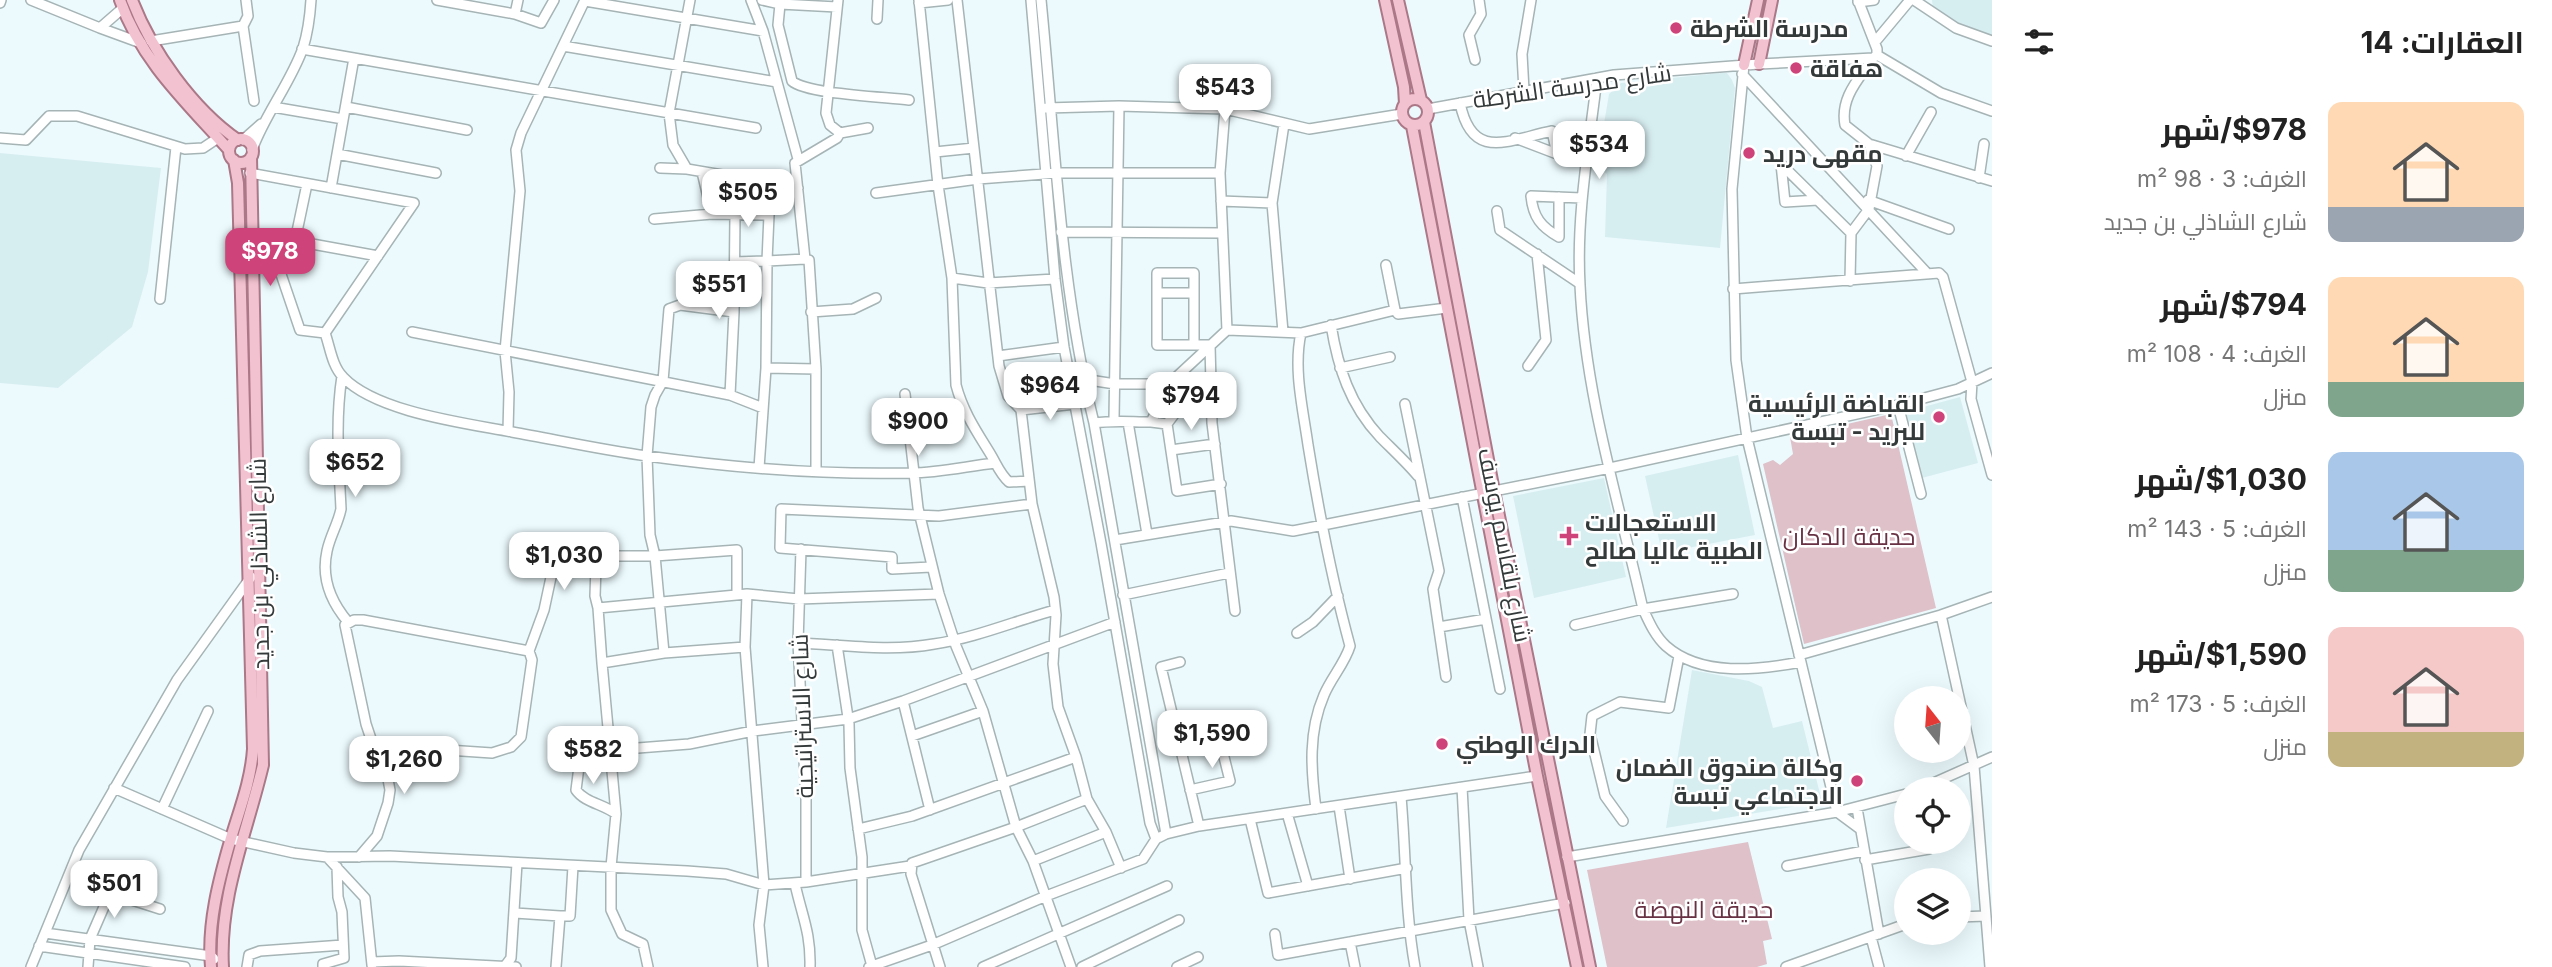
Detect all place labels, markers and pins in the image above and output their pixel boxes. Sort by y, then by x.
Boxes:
place label: مدرسة الشرطة [1690,14,1849,43]
marker: مدرسة الشرطة [1668,20,1684,36]
place label: هفاقة [1810,54,1883,83]
marker: هفاقة [1788,60,1804,76]
pin: $543 [1184,64,1266,124]
pin: $534 [1558,122,1640,181]
place label: مقهى دريد [1763,139,1883,168]
marker: مقهى دريد [1741,145,1757,161]
pin: $505 [707,170,789,229]
pin: $978 [229,229,311,288]
pin: $551 [678,262,760,321]
pin: $964 [1009,362,1091,422]
pin: $794 [1150,372,1232,432]
place label: القباضة الرئيسية للبريد - تبسة [1748,389,1925,446]
pin: $900 [877,398,959,458]
marker: القباضة الرئيسية للبريد - تبسة [1931,409,1947,425]
pin: $652 [314,440,396,499]
place label: الاستعجالات الطبية عاليا صالح [1585,508,1763,567]
marker: الاستعجالات الطبية عاليا صالح [1559,526,1579,546]
pin: $1,030 [507,532,621,592]
pin: $1,590 [1155,710,1269,770]
pin: $582 [552,726,634,786]
place label: الدرك الوطني [1456,730,1596,764]
pin: $1,260 [347,736,461,796]
marker: الدرك الوطني [1434,736,1450,752]
place label: وكالة صندوق الضمان الاجتماعي تبسة [1616,753,1843,815]
marker: وكالة صندوق الضمان الاجتماعي تبسة [1849,773,1865,789]
pin: $501 [73,860,155,920]

